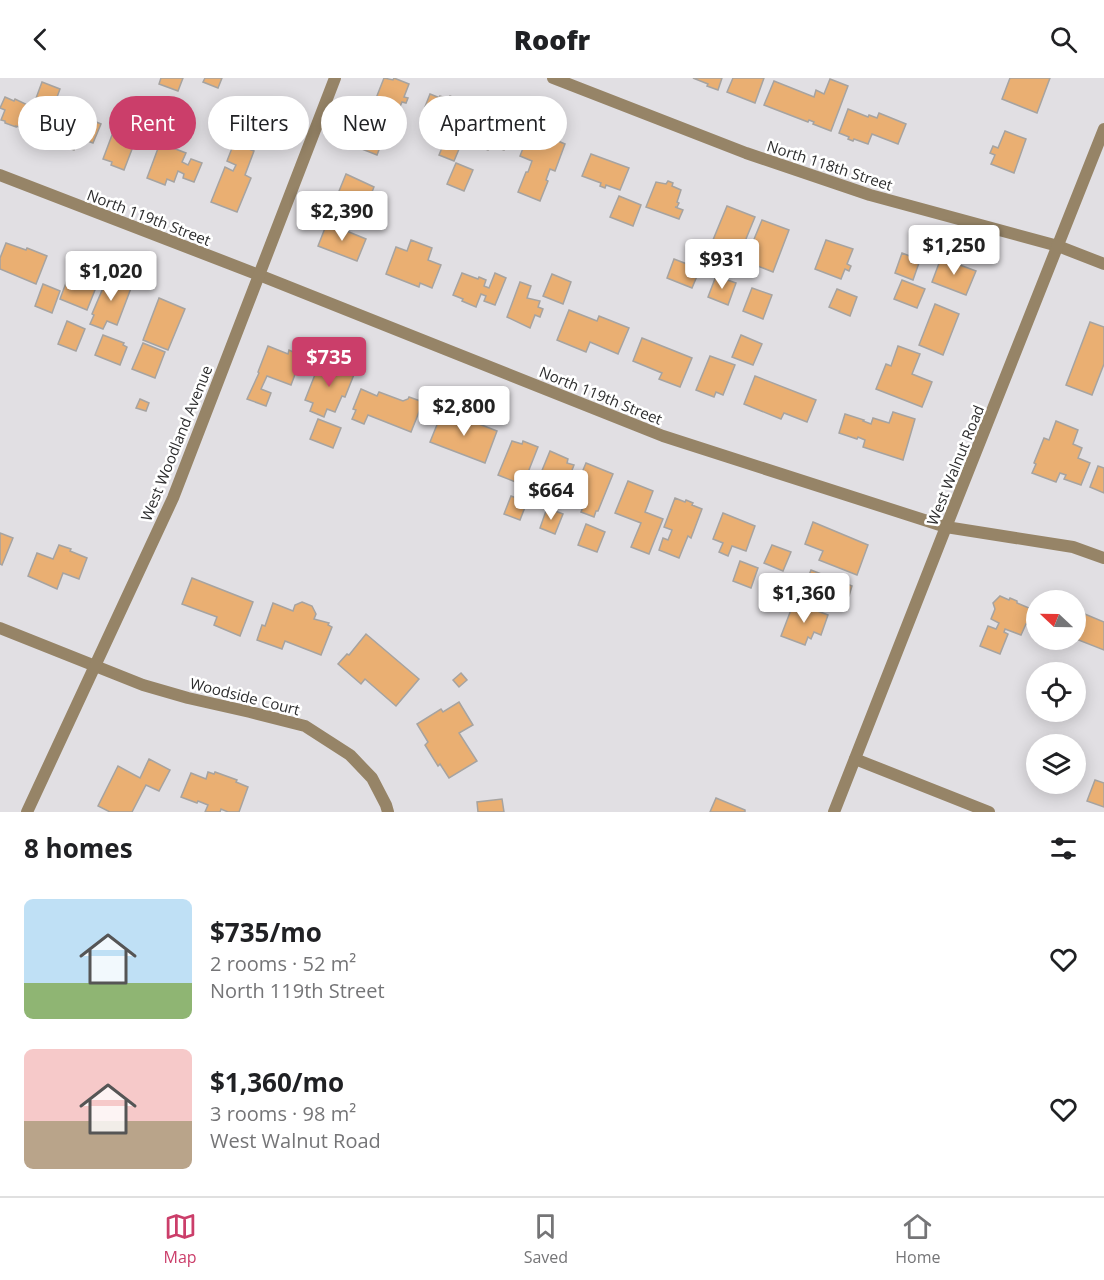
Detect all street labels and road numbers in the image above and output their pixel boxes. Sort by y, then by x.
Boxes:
street label: North 118th Street [765,135,895,195]
street label: North 119th Street [84,184,214,250]
street label: North 119th Street [537,361,665,429]
street label: West Woodland Avenue [136,362,216,524]
street label: West Walnut Road [922,402,988,528]
street label: Woodside Court [188,673,302,719]

